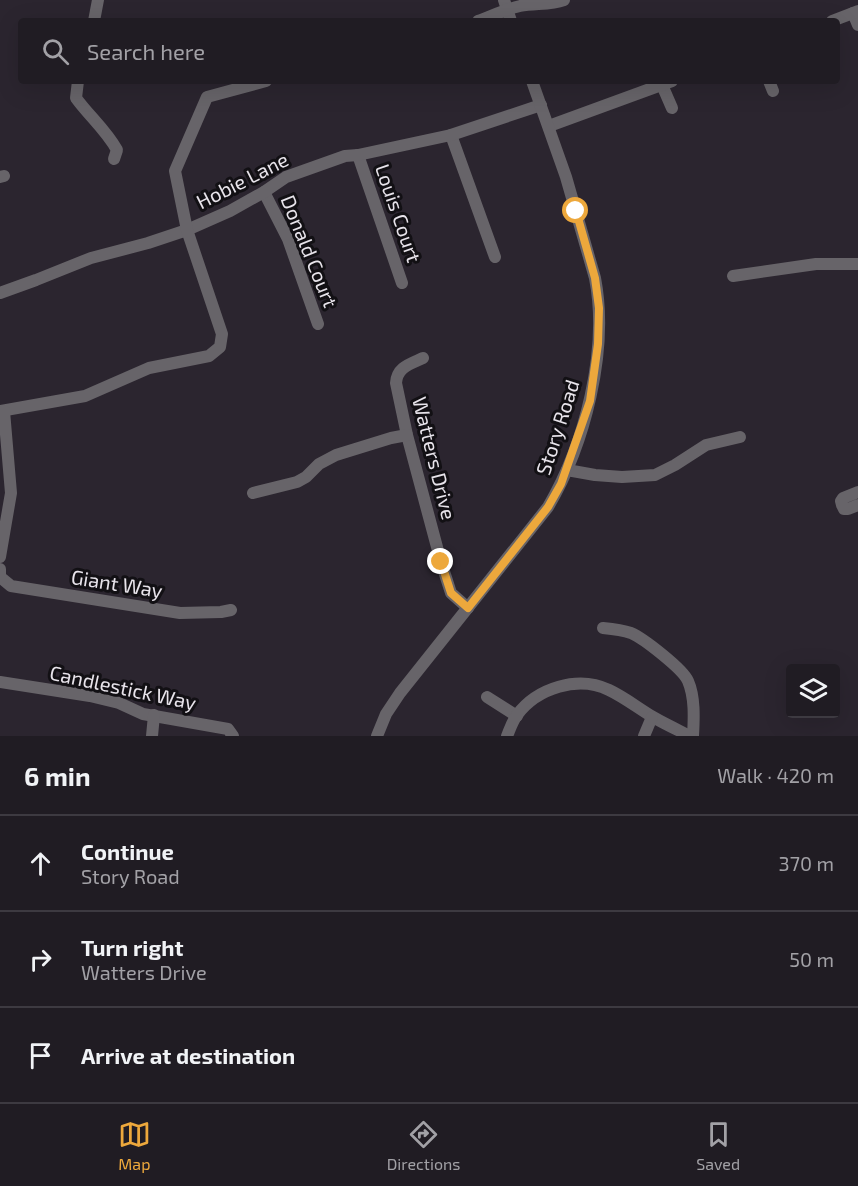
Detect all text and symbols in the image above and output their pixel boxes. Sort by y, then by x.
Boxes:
search box [18,18,840,84]
icon: search [39,35,72,68]
text: Search here [87,38,205,64]
street label: Hobie Lane [192,147,292,213]
street label: Louis Court [371,161,427,266]
street label: Donald Court [277,191,344,311]
route start [562,197,588,223]
street label: Story Road [530,376,584,478]
street label: Watters Drive [408,394,462,522]
route end [427,548,453,574]
street label: Giant Way [70,564,165,602]
street label: Candlestick Way [48,660,199,714]
map controls [786,664,840,718]
button: layers [786,664,840,718]
text: 6 min [24,760,91,791]
text: Walk · 420 m [717,763,834,787]
text: Continue [81,838,174,864]
icon: ahead [24,847,57,880]
text: 370 m [779,851,834,875]
text: Story Road [81,864,180,888]
text: Turn right [81,934,183,960]
icon: right [24,943,57,976]
text: 50 m [789,947,834,971]
text: Watters Drive [81,960,207,984]
icon: arrive [24,1039,57,1072]
text: Arrive at destination [81,1042,295,1068]
tab: Map [118,1118,151,1173]
tab: Directions [387,1118,460,1173]
tab: Saved [696,1118,740,1173]

